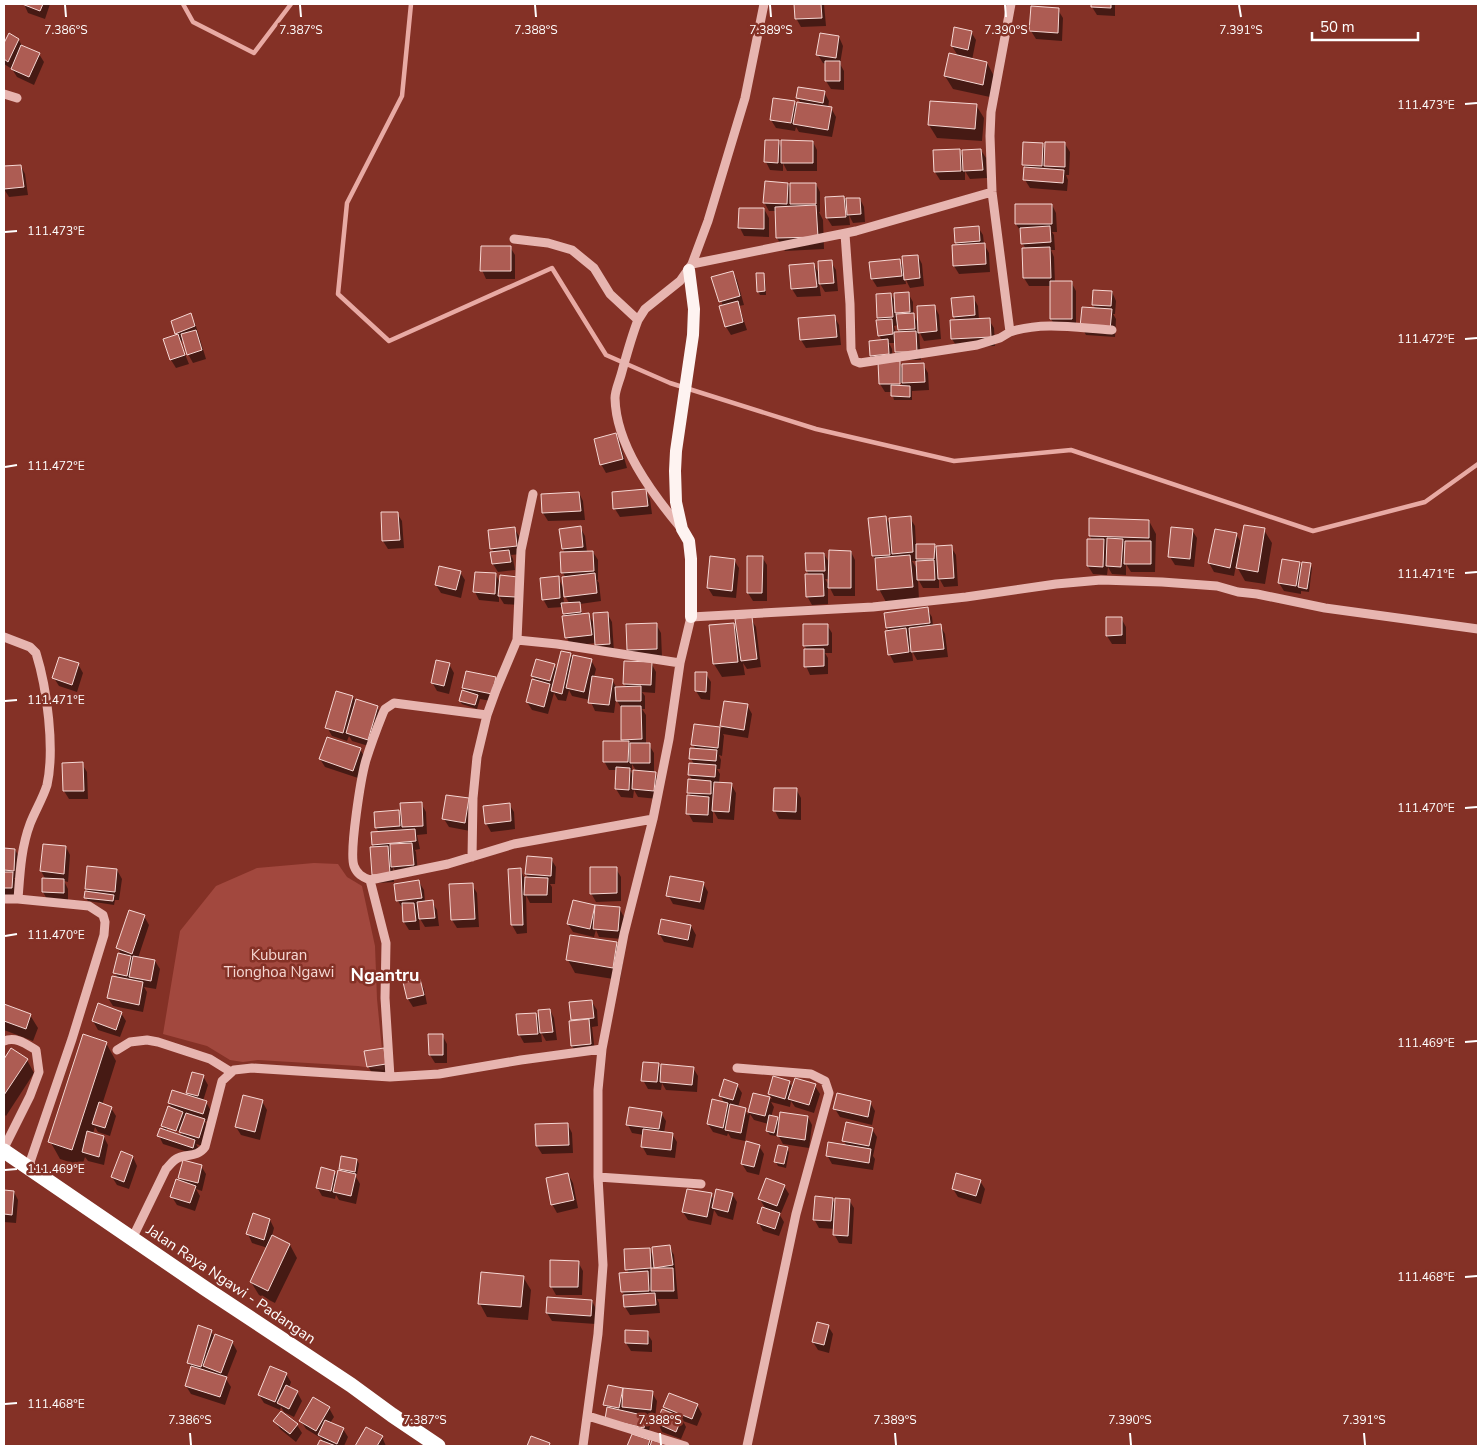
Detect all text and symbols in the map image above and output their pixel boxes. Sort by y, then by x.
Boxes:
scale bar [1312,10,1418,42]
text: 50 m [1320,17,1355,37]
text: 7.386°S [44,22,88,38]
text: 7.387°S [279,22,323,38]
text: 7.388°S [514,22,558,38]
text: 7.389°S [749,22,793,38]
text: 7.390°S [984,22,1028,38]
text: 7.391°S [1219,22,1263,38]
text: 111.473°E [1397,97,1455,113]
text: 111.473°E [27,223,85,239]
text: 111.472°E [1397,331,1455,347]
text: 111.472°E [27,458,85,474]
text: 111.471°E [1397,566,1455,582]
text: 111.471°E [27,692,85,708]
text: 111.470°E [1397,800,1455,816]
text: 111.470°E [27,927,85,943]
park label: Kuburan Tionghoa Ngawi [224,945,334,982]
district label: Ngantru [350,963,420,987]
text: 111.469°E [1397,1035,1455,1051]
text: 111.469°E [27,1161,85,1177]
street label: Jalan Raya Ngawi - Padangan [142,1219,320,1348]
text: 111.468°E [1397,1269,1455,1285]
text: 111.468°E [27,1396,85,1412]
text: 7.386°S [168,1412,212,1428]
text: 7.387°S [403,1412,447,1428]
text: 7.388°S [638,1412,682,1428]
text: 7.389°S [873,1412,917,1428]
text: 7.390°S [1108,1412,1152,1428]
text: 7.391°S [1342,1412,1386,1428]

